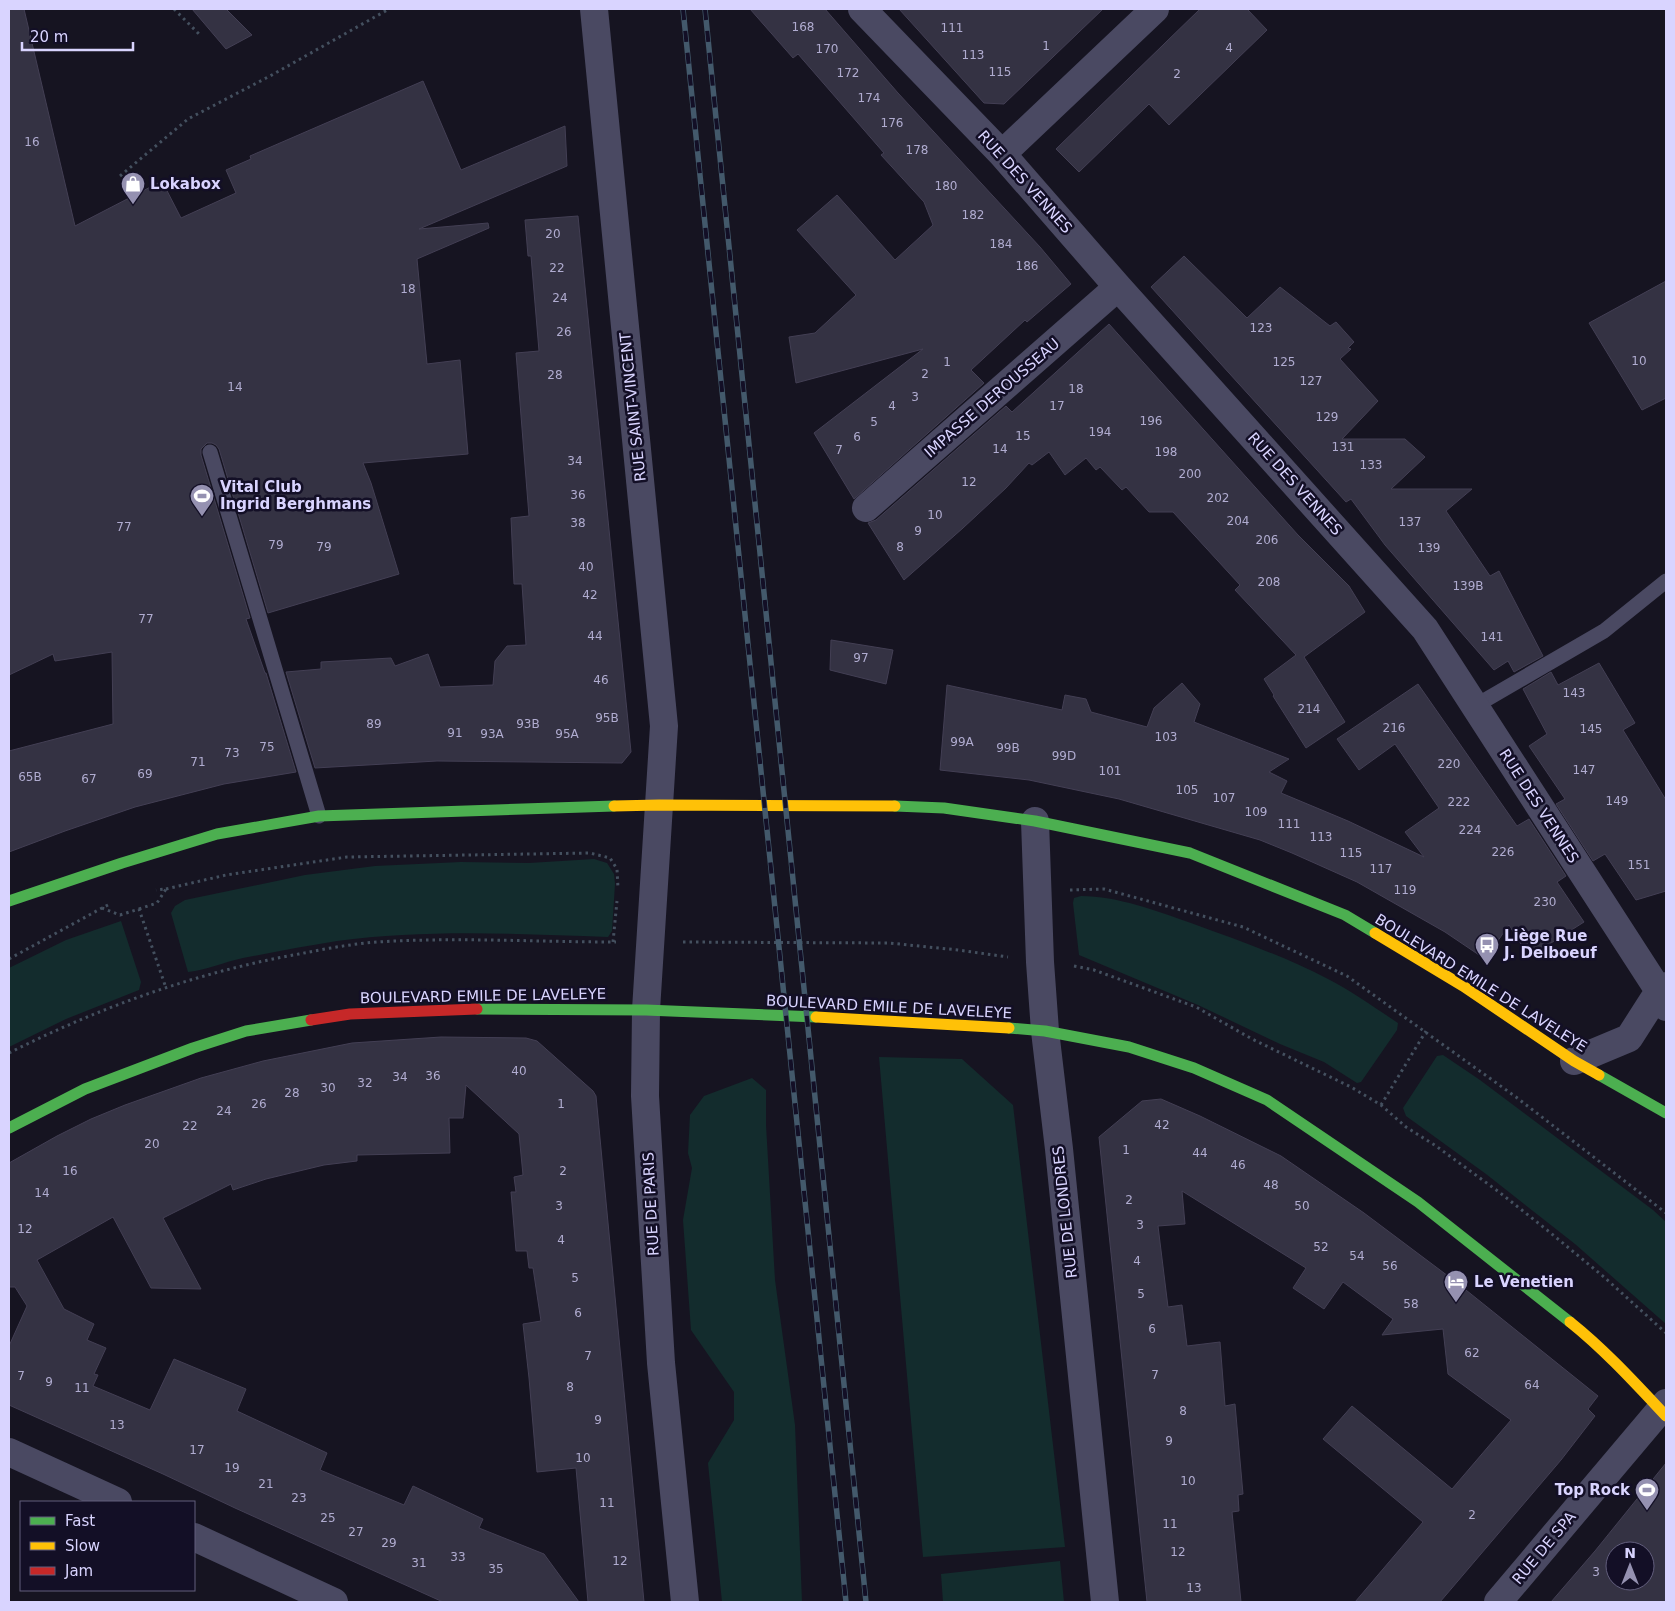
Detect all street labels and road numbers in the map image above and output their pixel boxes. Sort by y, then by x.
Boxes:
street label: RUE DES VENNES [974,127,1076,237]
street label: RUE SAINT-VINCENT [616,331,650,482]
street label: IMPASSE DEROUSSEAU [921,334,1063,462]
street label: RUE DES VENNES [1244,429,1346,539]
street label: RUE DES VENNES [1495,746,1583,866]
street label: BOULEVARD EMILE DE LAVELEYE [1372,910,1590,1056]
street label: BOULEVARD EMILE DE LAVELEYE [360,985,606,1007]
street label: BOULEVARD EMILE DE LAVELEYE [765,992,1013,1022]
street label: RUE DE LONDRES [1049,1145,1081,1279]
street label: RUE DE PARIS [639,1152,663,1256]
street label: RUE DE SPA [1508,1507,1580,1588]

